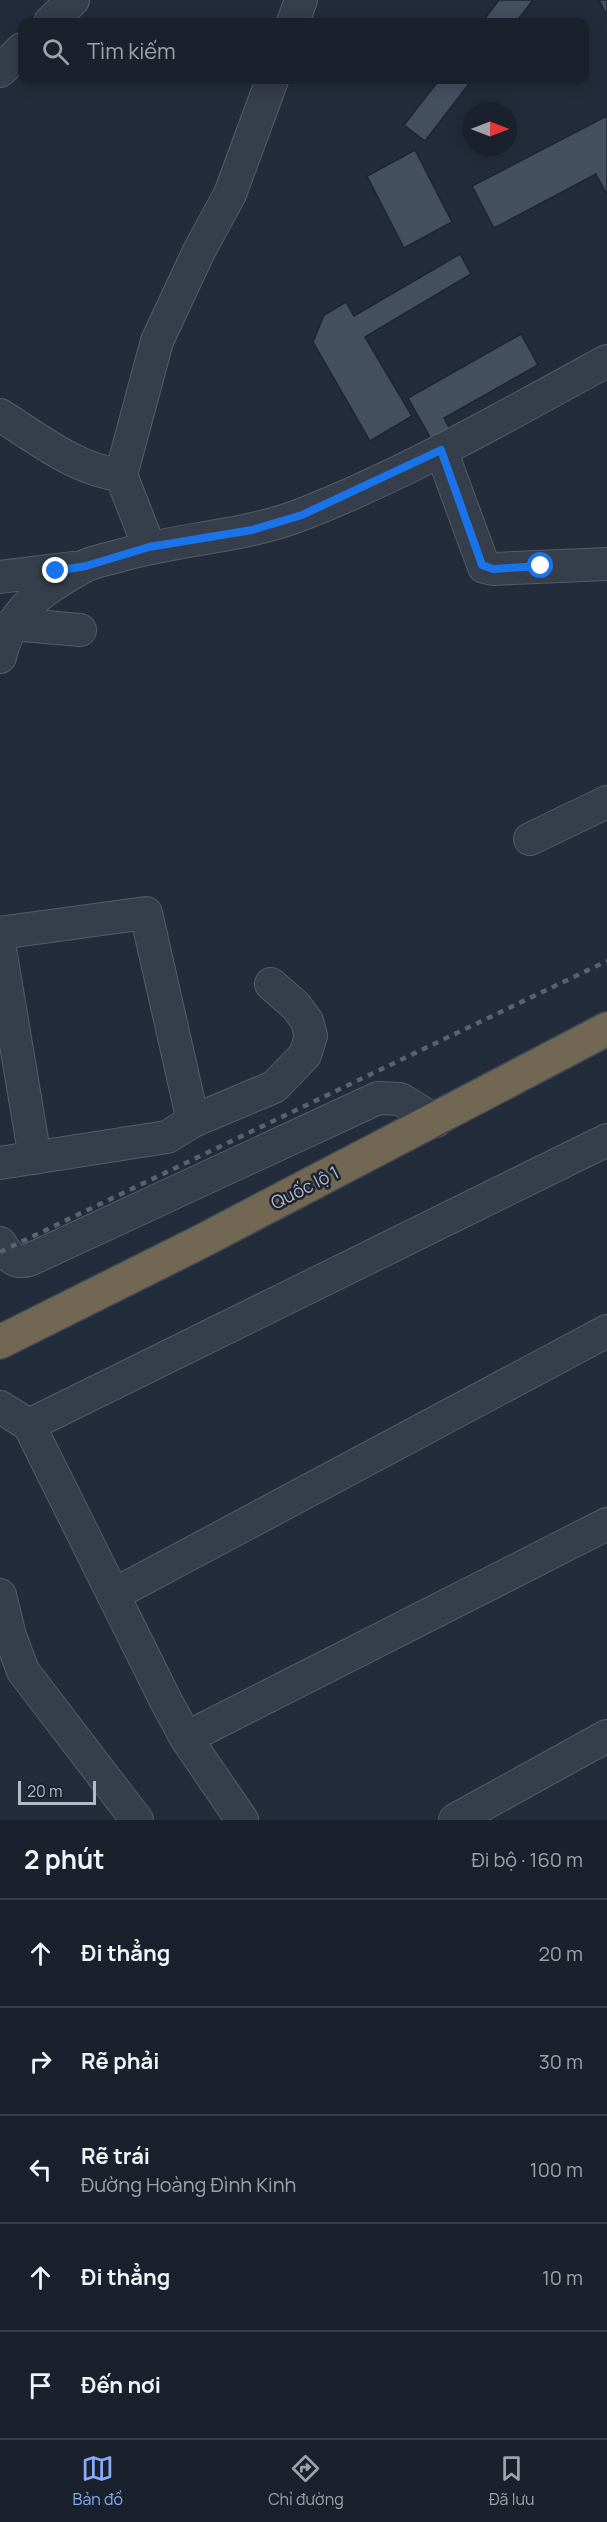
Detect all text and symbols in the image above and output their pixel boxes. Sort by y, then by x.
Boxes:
search box [18,18,589,84]
icon: search [39,35,72,68]
text: Tìm kiếm [87,36,176,66]
north arrow [463,102,517,156]
route start [527,552,553,578]
route end [42,557,68,583]
street label: Quốc lộ 1 [266,1160,343,1214]
scale bar [18,1778,96,1806]
text: 20 m [27,1780,63,1802]
text: 2 phút [24,1841,104,1877]
text: Đi bộ · 160 m [471,1846,583,1873]
icon: ahead [24,1937,57,1970]
text: Đi thẳng [81,1938,170,1968]
text: 20 m [538,1940,583,1967]
icon: right [24,2045,57,2078]
text: Rẽ phải [81,2046,159,2076]
text: 30 m [539,2048,583,2075]
text: Rẽ trái [81,2141,150,2171]
icon: left [24,2153,57,2186]
text: 100 m [530,2156,583,2183]
text: Đường Hoàng Đình Kinh [81,2171,296,2198]
icon: ahead [24,2261,57,2294]
text: Đi thẳng [81,2262,170,2292]
text: 10 m [542,2264,583,2291]
icon: arrive [24,2369,57,2402]
text: Đến nơi [81,2370,161,2400]
tab: Bản đồ [73,2452,123,2510]
tab: Chỉ đường [268,2452,344,2510]
tab: Đã lưu [489,2452,534,2510]

